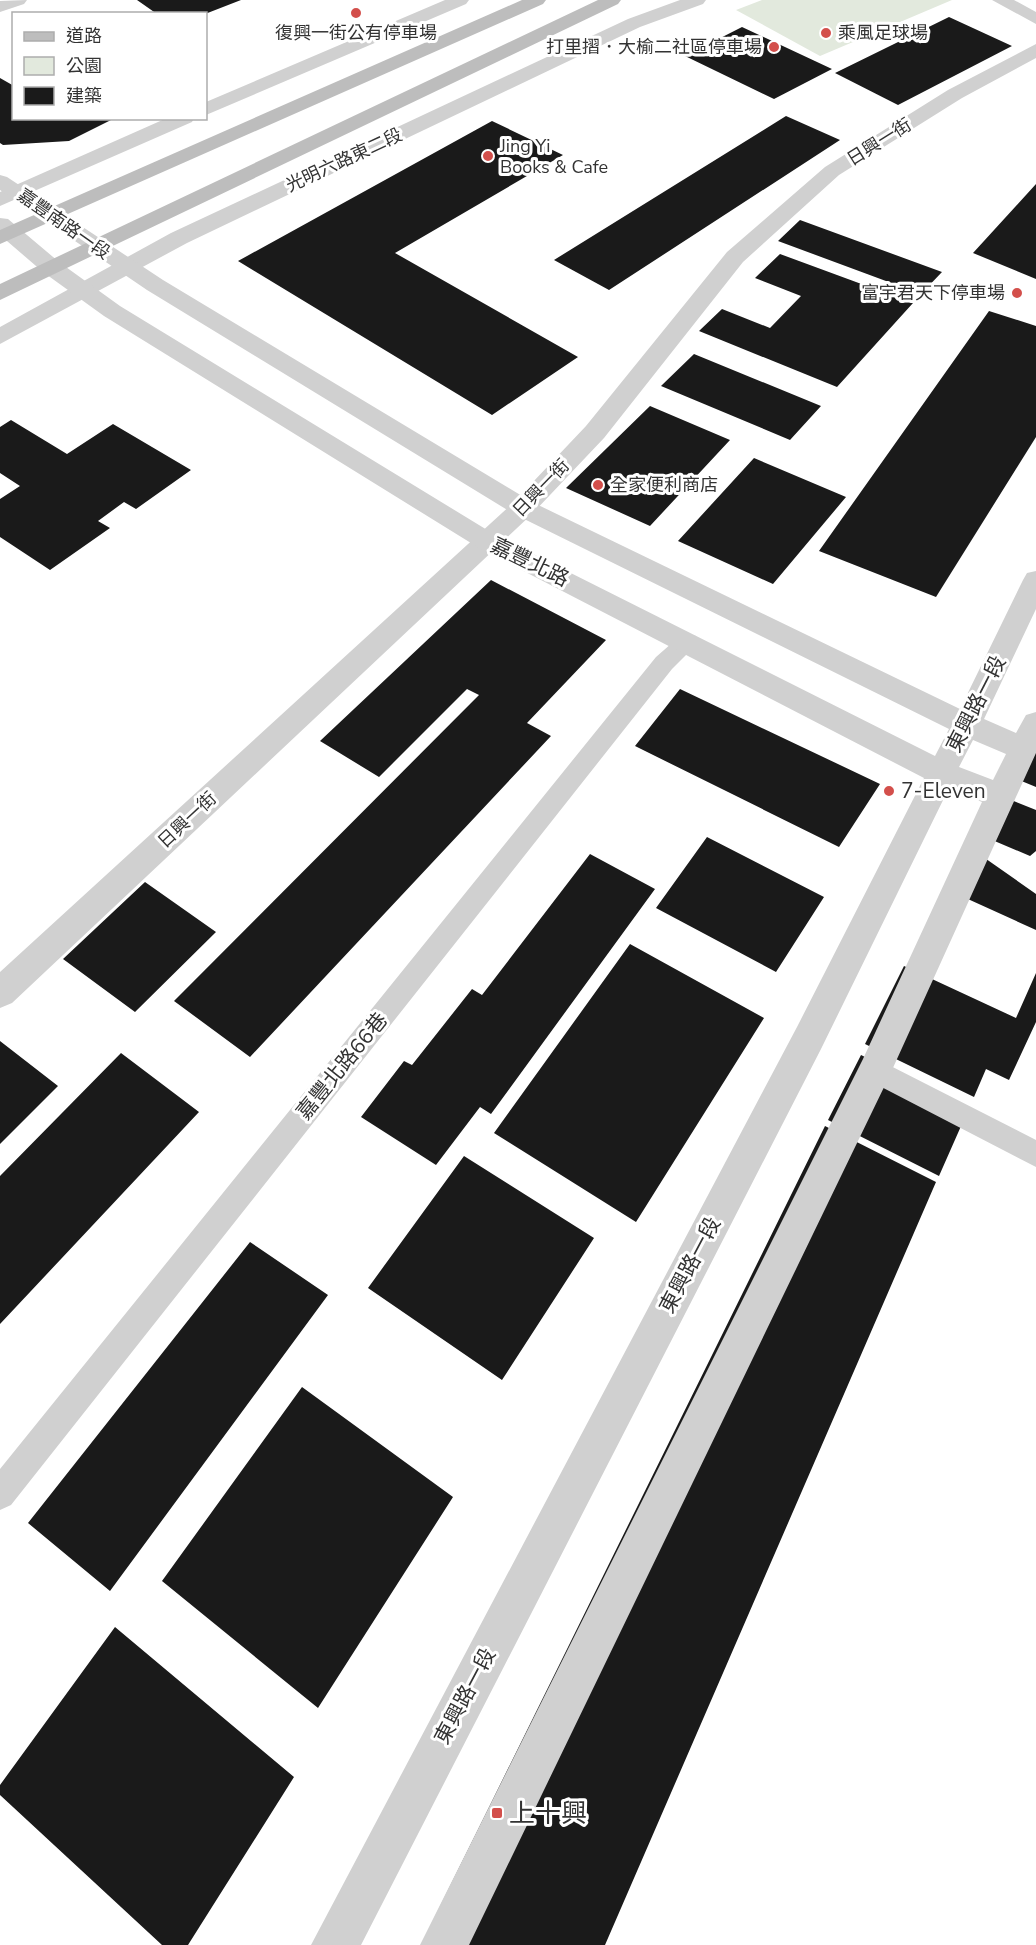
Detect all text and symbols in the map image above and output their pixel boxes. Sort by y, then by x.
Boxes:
marker: 復興一街公有停車場 [349,6,363,20]
legend [12,12,207,120]
place label: 復興一街公有停車場 [275,21,437,45]
place label: 乘風足球場 [838,21,928,45]
text: 道路 [66,24,102,48]
marker: 乘風足球場 [819,26,833,40]
place label: 打里摺．大榆二社區停車場 [546,35,762,59]
marker: 打里摺．大榆二社區停車場 [767,40,781,54]
text: 公園 [66,54,102,78]
text: 建築 [66,84,102,108]
street label: 日興一街 [842,113,916,171]
street label: 光明六路東二段 [282,122,406,198]
place label: Jing Yi Books & Cafe [499,134,608,179]
marker: Jing Yi Books & Cafe [481,149,495,163]
street label: 嘉豐南路一段 [13,183,115,265]
place label: 富宇君天下停車場 [861,281,1005,305]
marker: 富宇君天下停車場 [1010,286,1024,300]
street label: 日興一街 [507,454,575,522]
place label: 全家便利商店 [610,473,718,497]
marker: 全家便利商店 [591,478,605,492]
street label: 嘉豐北路 [486,531,574,593]
street label: 東興路一段 [940,651,1012,757]
place label: 7-Eleven [901,777,986,805]
marker: 7-Eleven [882,784,896,798]
street label: 日興一街 [152,787,222,853]
street label: 嘉豐北路66巷 [290,1007,394,1125]
street label: 東興路一段 [653,1212,727,1318]
street label: 東興路一段 [428,1643,502,1749]
place label: 上十興 [509,1796,587,1831]
marker: 上十興 [490,1806,504,1820]

